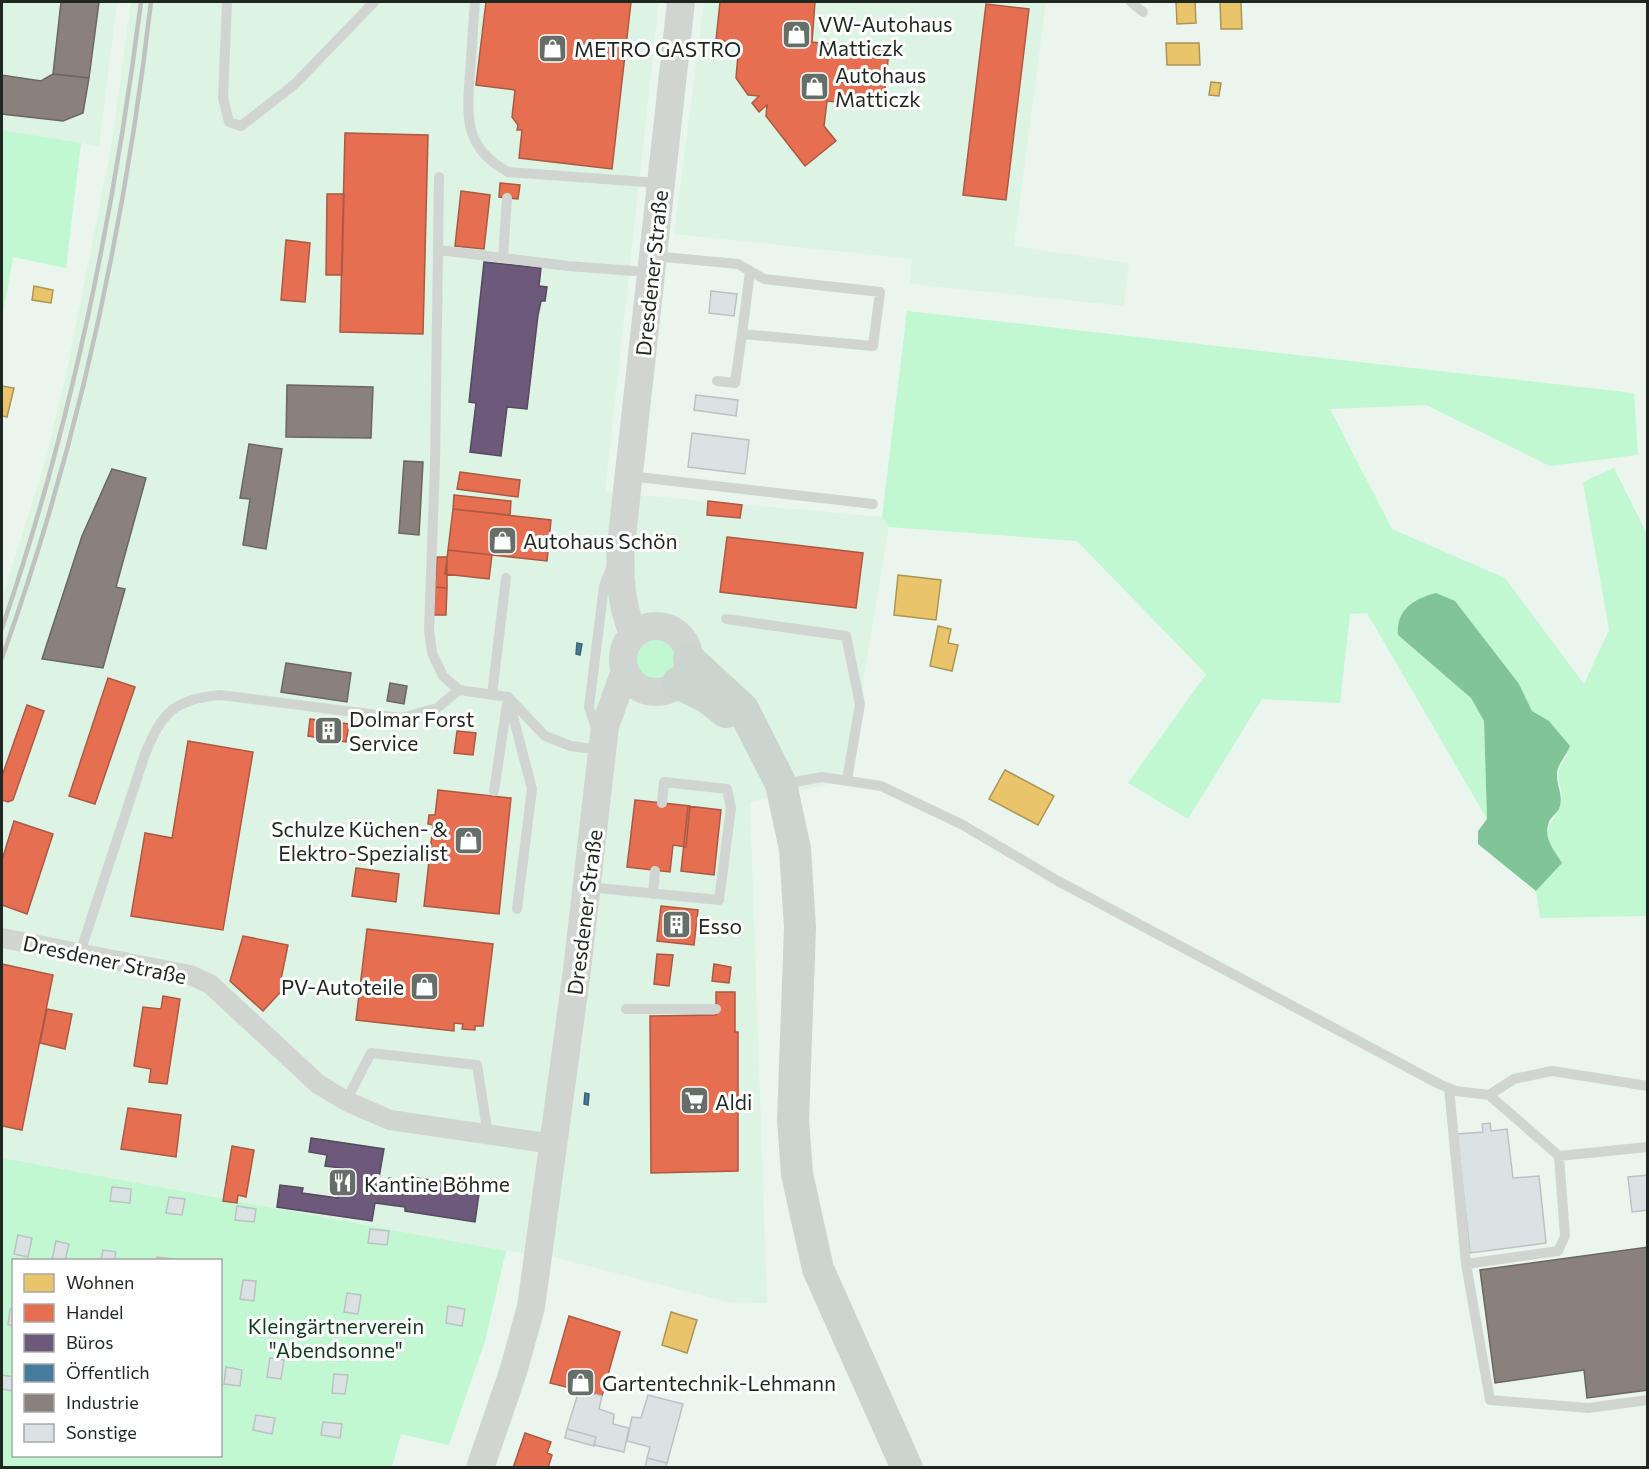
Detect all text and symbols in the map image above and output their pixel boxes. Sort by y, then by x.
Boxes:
place label: VW-Autohaus Matticzk [818,11,953,60]
shop icon: VW-Autohaus Matticzk [781,19,813,51]
shop icon: METRO GASTRO [537,32,569,64]
place label: METRO GASTRO [574,36,741,61]
place label: Autohaus Matticzk [835,62,926,111]
shop icon: Autohaus Matticzk [798,70,830,102]
street label: Dresdener Straße [630,189,672,357]
shop icon: Autohaus Schön [486,524,518,556]
place label: Autohaus Schön [523,528,678,553]
place label: Dolmar Forst Service [349,706,474,755]
building icon: Dolmar Forst Service [312,714,344,746]
place label: Schulze Küchen- & Elektro-Spezialist [271,816,449,865]
shop icon: Schulze Küchen- & Elektro-Spezialist [453,824,485,856]
street label: Dresdener Straße [561,828,607,996]
building icon: Esso [661,909,693,941]
place label: Esso [698,913,742,938]
street label: Dresdener Straße [21,929,189,989]
shop icon: PV-Autoteile [409,970,441,1002]
place label: PV-Autoteile [281,974,404,999]
supermarket icon: Aldi [678,1085,710,1117]
place label: Aldi [715,1089,752,1114]
restaurant icon: Kantine Böhme [327,1167,359,1199]
place label: Kantine Böhme [364,1171,510,1196]
legend [12,1259,222,1457]
text: Wohnen [66,1271,134,1293]
text: Handel [66,1301,124,1323]
park label: Kleingärtnerverein "Abendsonne" [248,1313,424,1362]
text: Büros [66,1331,113,1353]
text: Öffentlich [66,1361,150,1383]
shop icon: Gartentechnik-Lehmann [565,1366,597,1398]
place label: Gartentechnik-Lehmann [602,1370,836,1395]
text: Industrie [66,1391,139,1413]
text: Sonstige [66,1421,137,1443]

